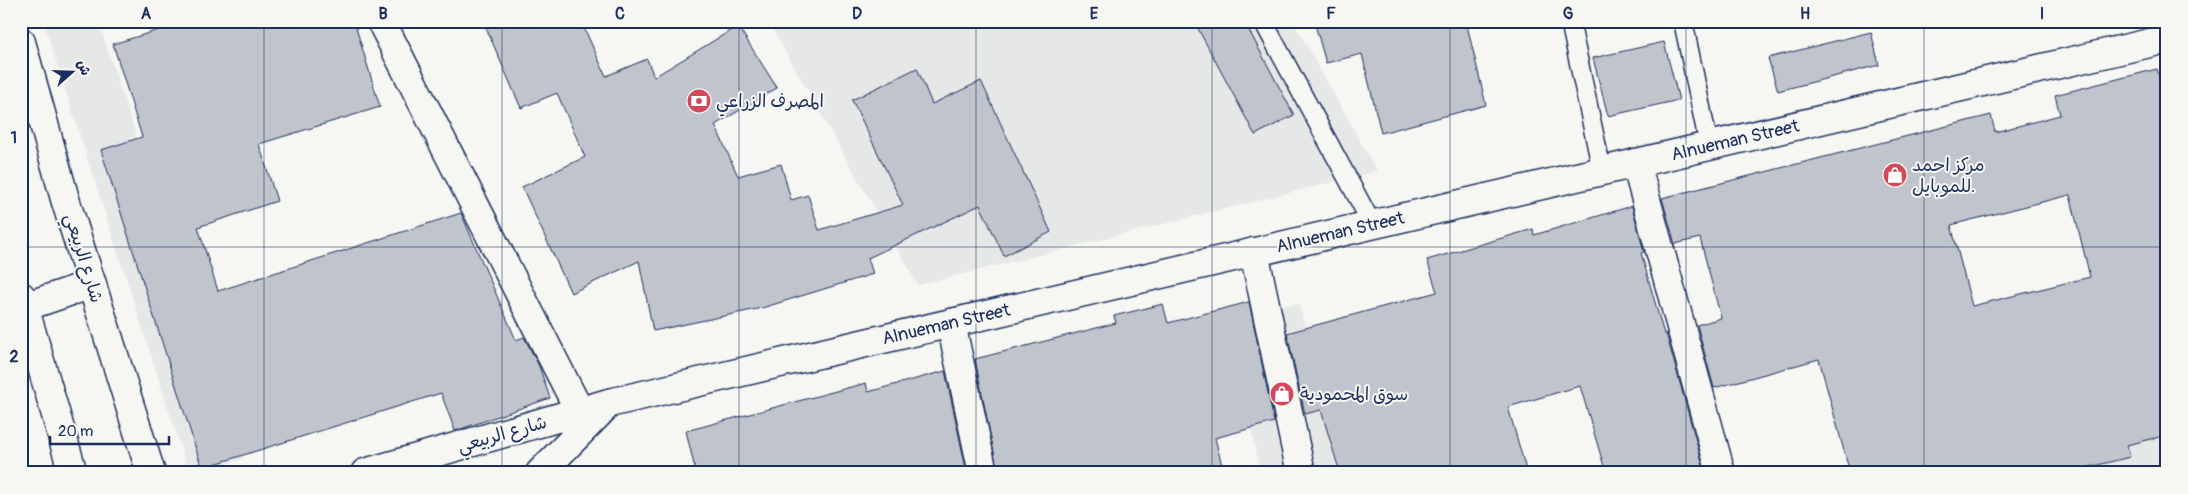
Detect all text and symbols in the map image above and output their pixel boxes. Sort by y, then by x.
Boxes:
text: A [141,4,152,24]
text: B [378,4,388,24]
text: C [615,4,625,24]
text: D [852,4,862,24]
text: E [1090,4,1099,24]
text: F [1326,4,1336,24]
text: G [1563,4,1574,24]
text: H [1800,4,1810,24]
text: I [2040,4,2044,24]
north arrow [48,48,98,98]
text: ش [73,58,94,78]
bank icon: المصرف الزراعي [686,88,712,114]
place label: المصرف الزراعي [716,90,824,117]
street label: Alnueman Street [1669,114,1802,166]
text: 1 [11,128,17,148]
place label: مركز احمد للموبايل. [1912,154,1984,198]
shop icon: مركز احمد للموبايل. [1882,162,1908,188]
street label: Alnueman Street [1274,206,1407,258]
street label: شارع الربيعي [55,211,108,307]
street label: Alnueman Street [880,298,1013,350]
text: 2 [10,347,19,367]
shop icon: سوق المحمودية [1269,381,1295,407]
place label: سوق المحمودية [1300,383,1408,406]
street label: شارع الربيعي [455,411,551,462]
scale bar [50,414,169,446]
text: 20 m [58,422,93,441]

